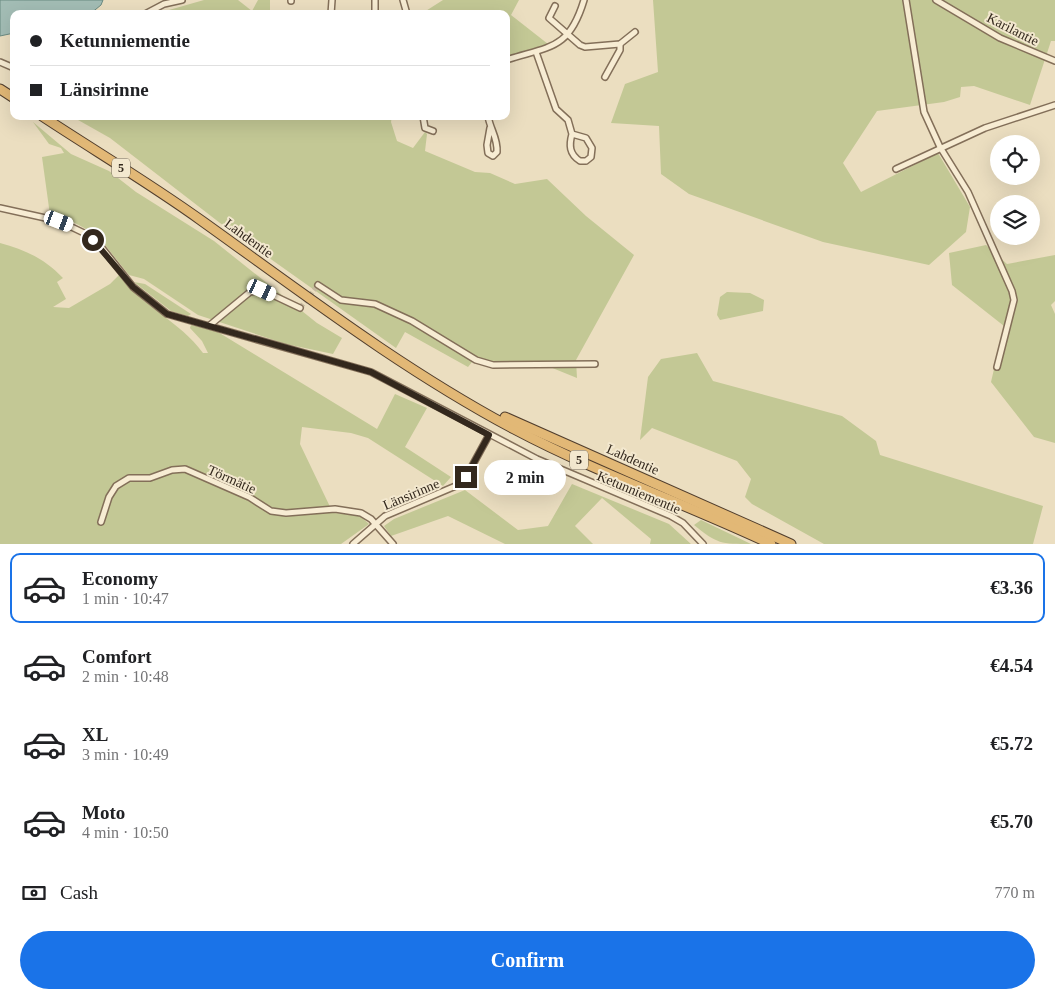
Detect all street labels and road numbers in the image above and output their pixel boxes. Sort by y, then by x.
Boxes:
street label: Karilantie [984,10,1041,49]
road number: 5 [112,158,130,178]
street label: Lahdentie [222,216,276,261]
street label: Lahdentie [604,441,661,478]
road number: 5 [570,450,588,470]
street label: Törmätie [205,462,258,497]
street label: Ketunniementie [595,468,683,517]
street label: Länsirinne [381,476,442,513]

